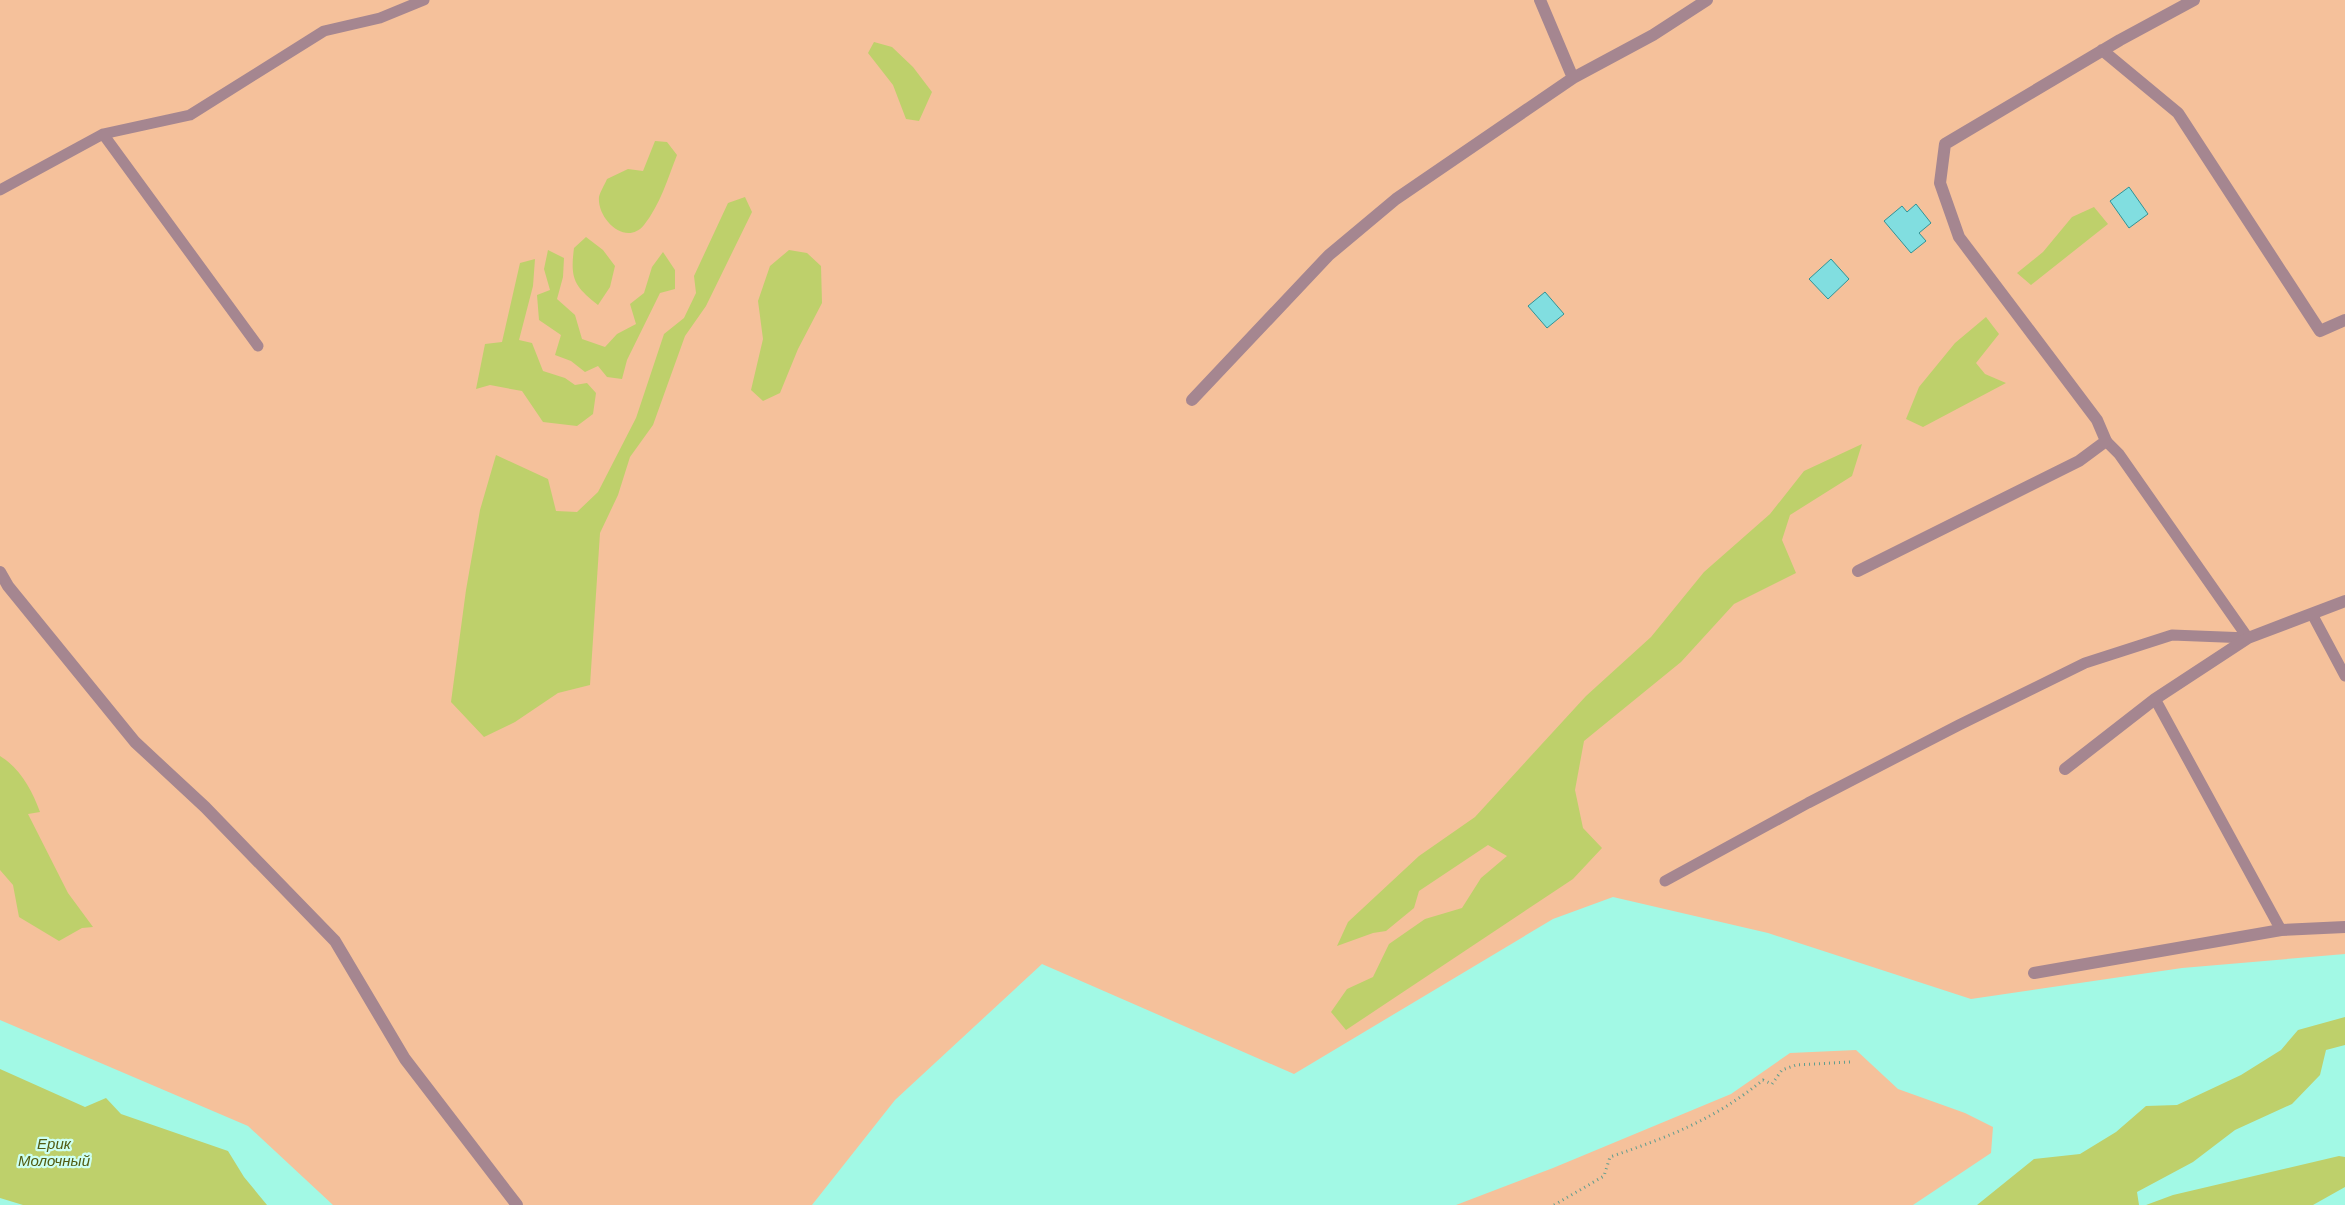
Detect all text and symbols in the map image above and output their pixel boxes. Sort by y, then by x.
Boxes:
water label: Ерик Молочный [18,1134,91,1169]

